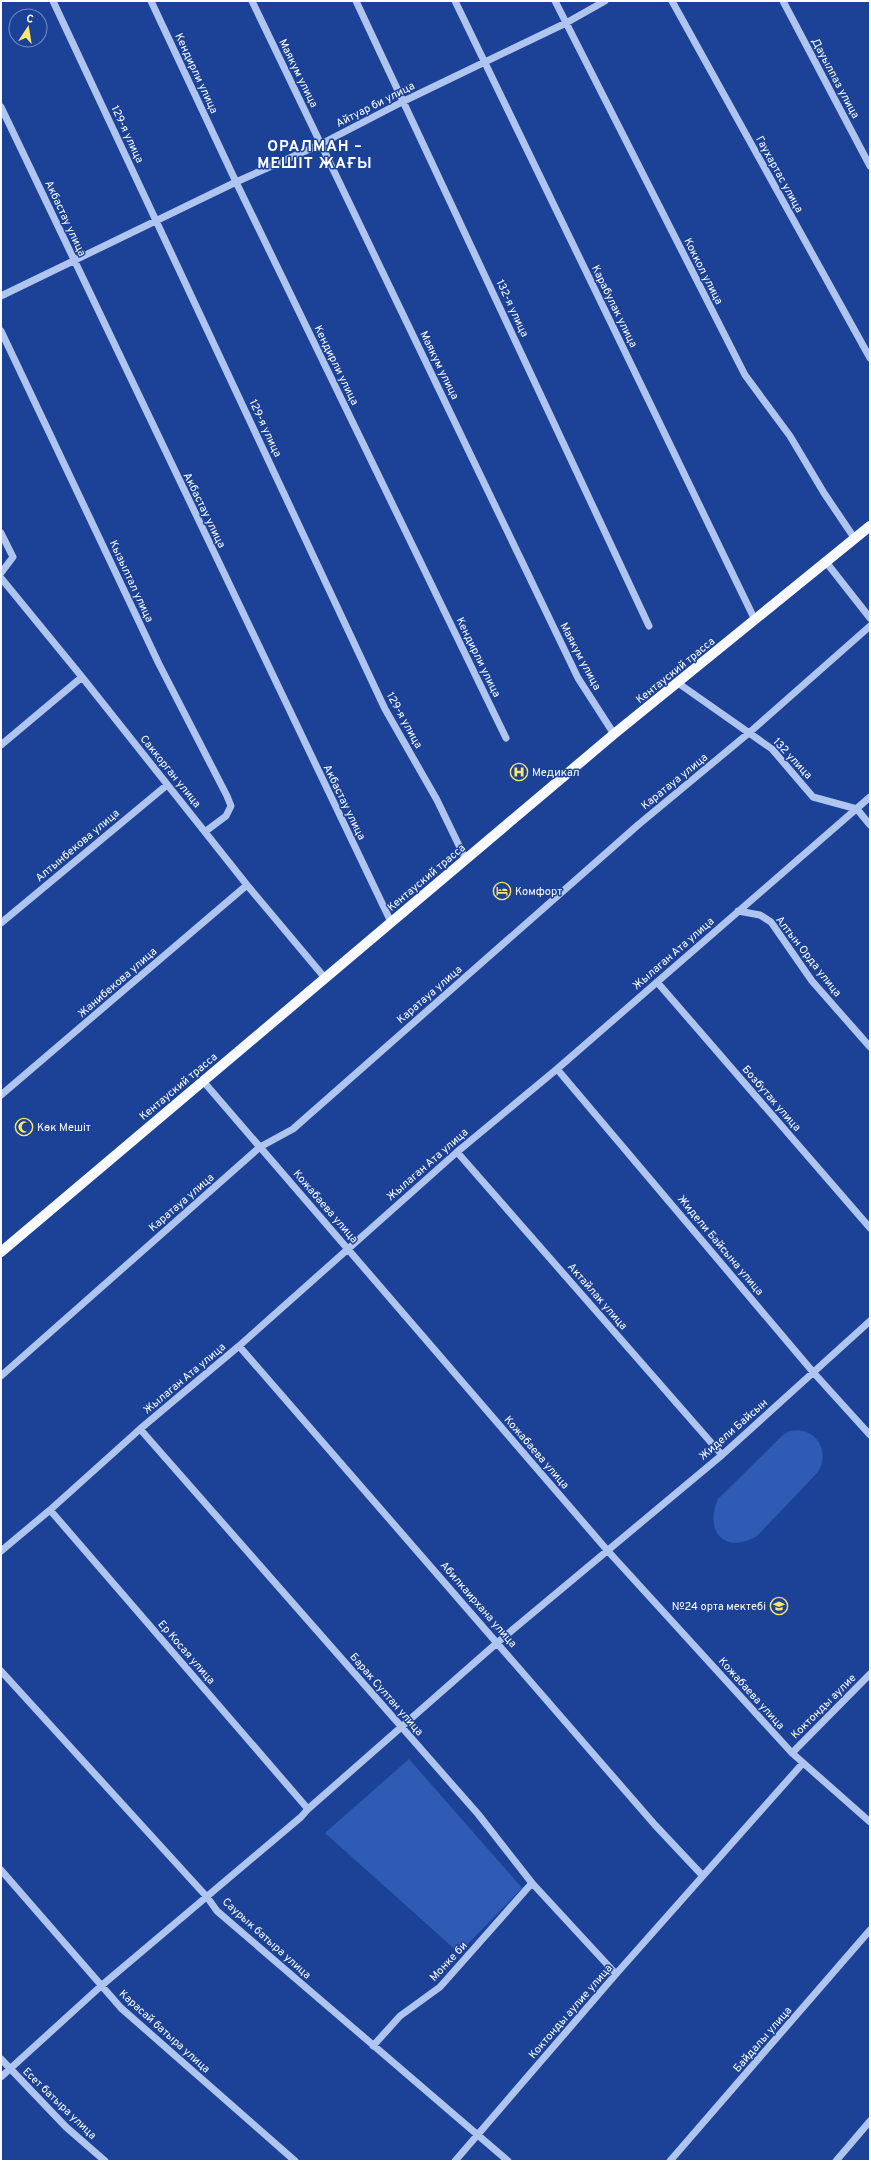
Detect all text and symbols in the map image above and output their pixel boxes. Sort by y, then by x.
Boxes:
north arrow [8,8,48,48]
text: С [25,12,35,27]
street label: Кендирли улица [171,31,221,116]
street label: Дауылпаз улица [808,36,862,121]
street label: Маякум улица [275,37,321,110]
street label: Айтуар би улица [334,79,417,131]
street label: 129-я улица [108,103,147,166]
street label: Гаухартас улица [752,134,806,216]
district label: ОРАЛМАН – МЕШІТ ЖАҒЫ [257,138,373,174]
street label: Акбастау улица [41,178,89,259]
street label: Коккол улица [680,236,726,307]
street label: Карабулак улица [588,263,640,350]
street label: 132-я улица [493,277,532,340]
street label: Кендирли улица [311,323,362,408]
street label: Маякум улица [416,329,462,402]
street label: 129-я улица [246,397,285,460]
street label: Акбастау улица [180,470,229,551]
street label: Кызылтал улица [106,538,156,625]
street label: Кендирли улица [453,615,504,700]
street label: Маякум улица [556,620,604,693]
street label: Кентауский трасса [633,634,718,707]
street label: 129-я улица [383,690,425,751]
street label: Саккорган улица [137,733,204,811]
street label: 132 улица [770,735,815,782]
street label: Каратауа улица [638,750,711,813]
street label: Акбастау улица [320,762,369,843]
hospital icon: Медикал [509,762,529,782]
place label: Медикал [532,766,580,780]
street label: Алтынбекова улица [33,806,123,885]
street label: Кентауский трасса [385,841,469,915]
hotel icon: Комфорт [492,881,512,901]
place label: Комфорт [515,885,562,899]
street label: Алтын Орда улица [772,913,844,1000]
street label: Жылаган Ата улица [630,914,717,993]
street label: Жанибекова улица [75,944,160,1021]
street label: Каратауа улица [394,962,465,1027]
street label: Кентауский трасса [137,1050,221,1124]
street label: Бозбутак улица [739,1063,804,1135]
mosque icon: Көк Мешіт [14,1117,34,1137]
place label: Көк Мешіт [37,1121,91,1135]
street label: Жылаган Ата улица [384,1125,471,1204]
street label: Кожабаева улица [290,1167,361,1246]
street label: Каратауа улица [146,1170,217,1235]
street label: Жидели Байсына улица [674,1193,766,1299]
street label: Актайлак улица [564,1260,630,1333]
street label: Жылаган Ата улица [140,1340,229,1417]
street label: Жидели Байсын [696,1396,771,1463]
street label: Кожабаева улица [501,1413,572,1492]
street label: Абилкаирхана улица [437,1559,520,1651]
school or university icon: №24 орта мектебі [769,1596,789,1616]
place label: №24 орта мектебі [672,1600,766,1614]
street label: Ер Косая улица [155,1618,218,1688]
street label: Барак Султан улица [346,1650,426,1739]
street label: Кожабаева улица [715,1655,788,1733]
street label: Коктонды аулие [788,1671,859,1742]
street label: Саурык батыра улица [219,1895,314,1982]
street label: Монке би [427,1939,471,1984]
street label: Коктонды аулие улица [526,1961,616,2062]
street label: Карасай батыра улица [116,1987,213,2077]
street label: Байдалы улица [730,2004,795,2075]
street label: Есет батыра улица [19,2065,99,2143]

